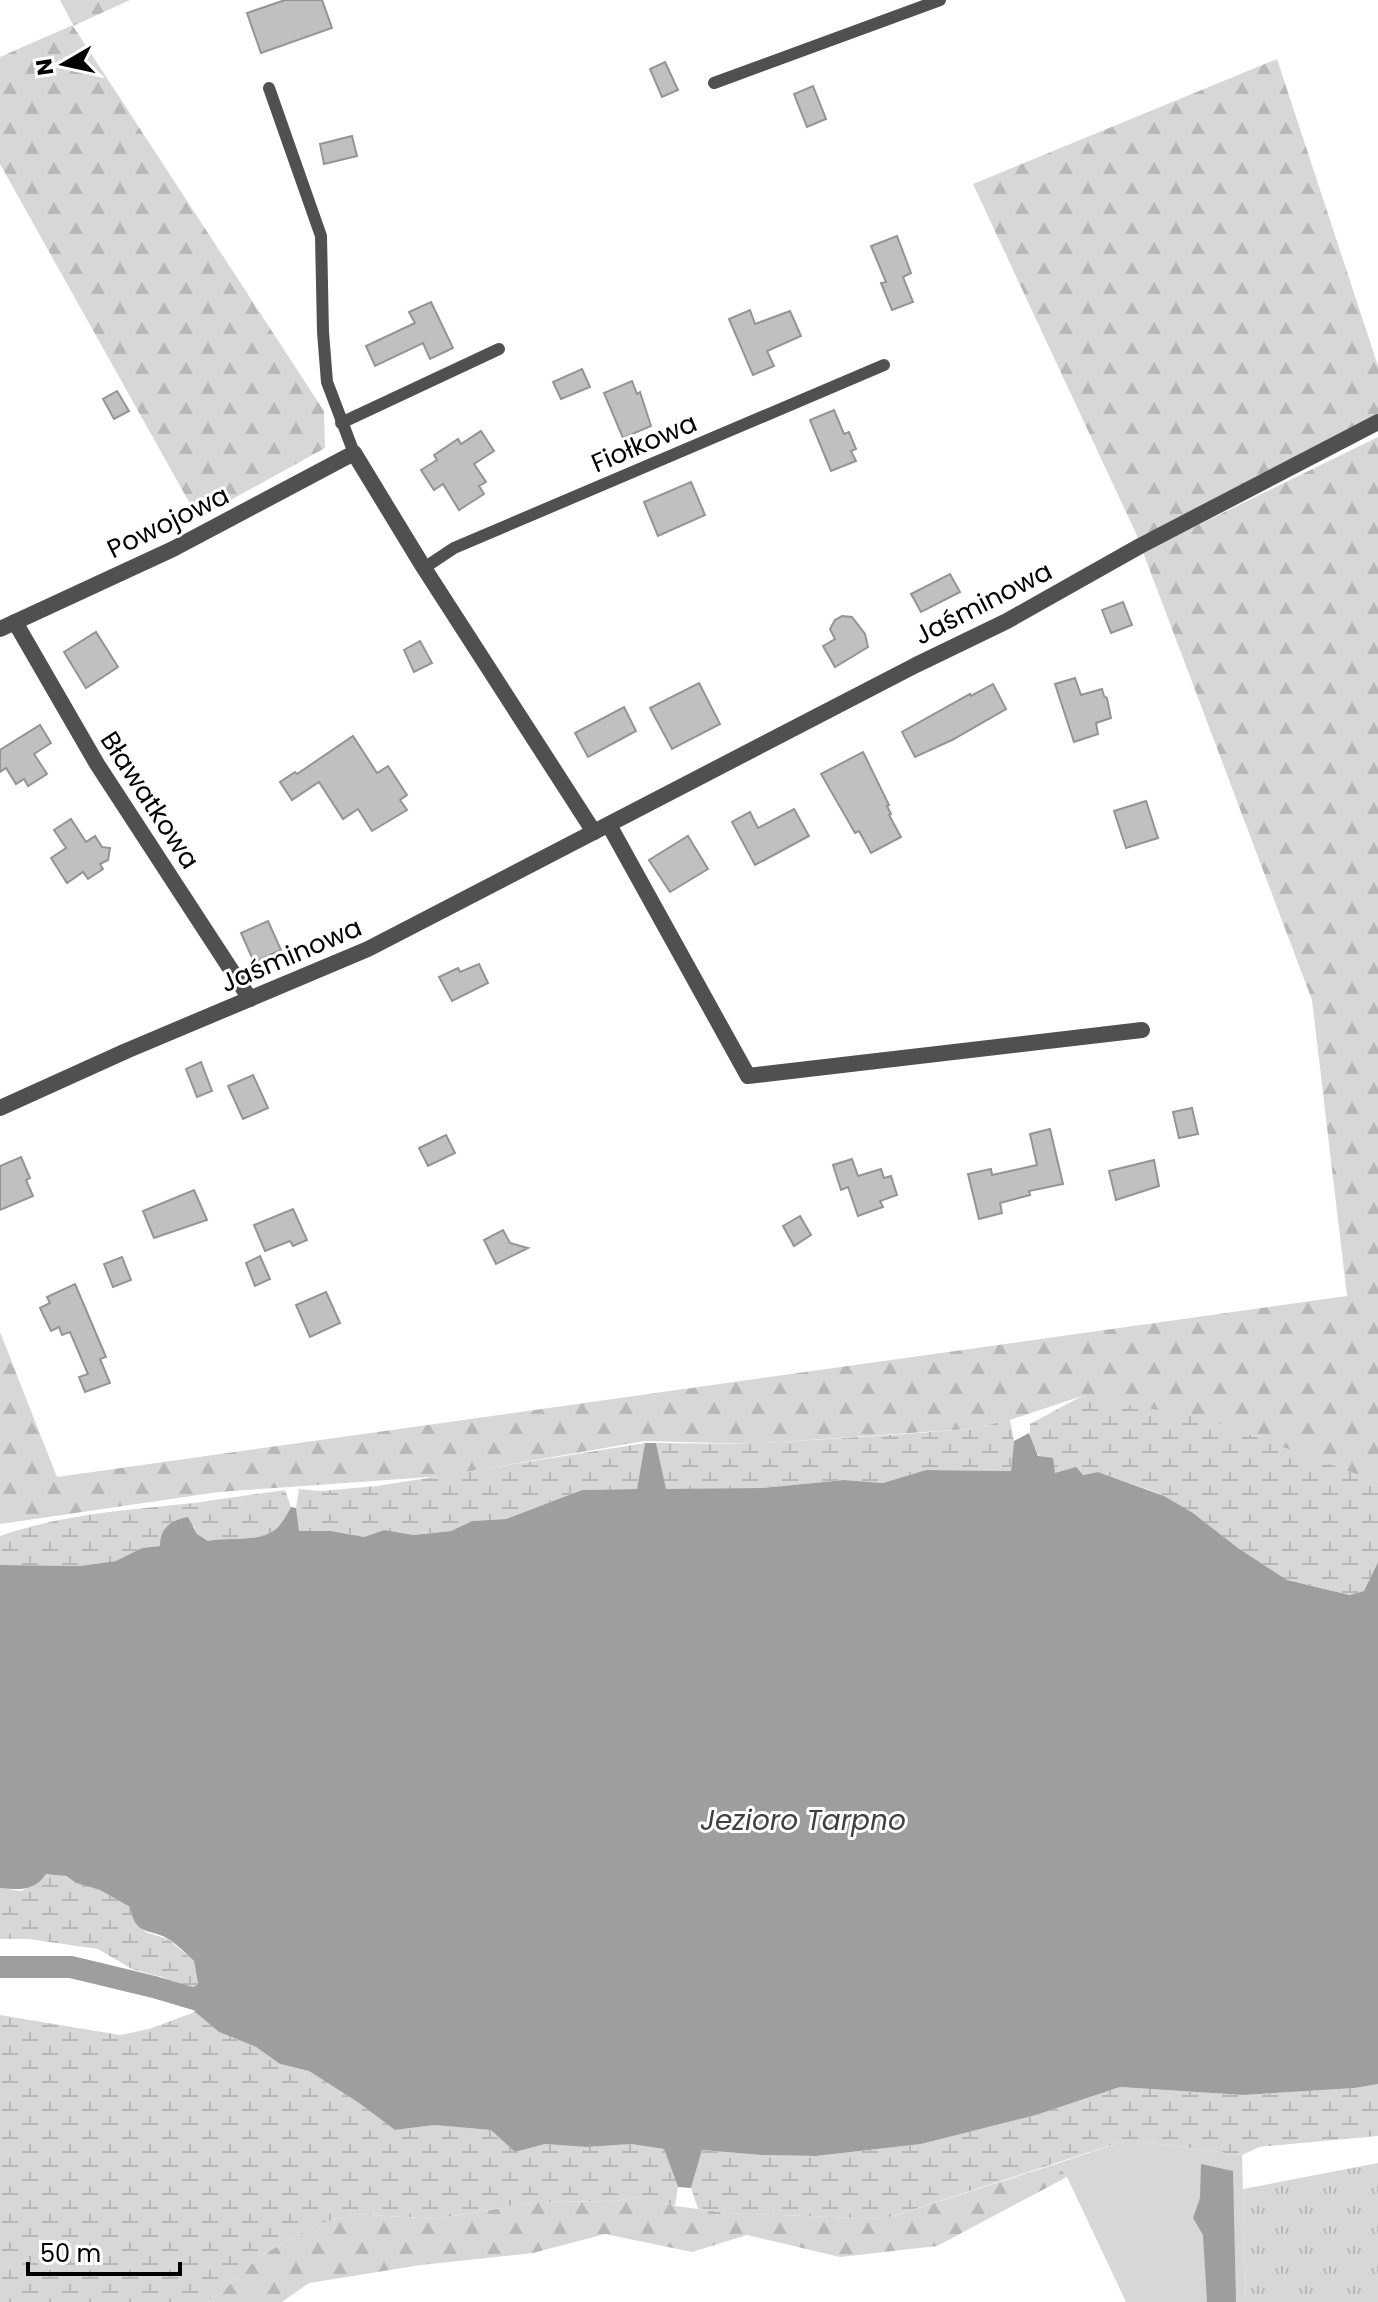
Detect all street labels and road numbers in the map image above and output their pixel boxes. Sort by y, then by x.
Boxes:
street label: Fiołkowa [586,405,702,481]
street label: Powojowa [101,477,235,567]
street label: Jaśminowa [908,553,1058,653]
street label: Bławatkowa [92,724,208,876]
street label: Jaśminowa [215,909,367,1001]

